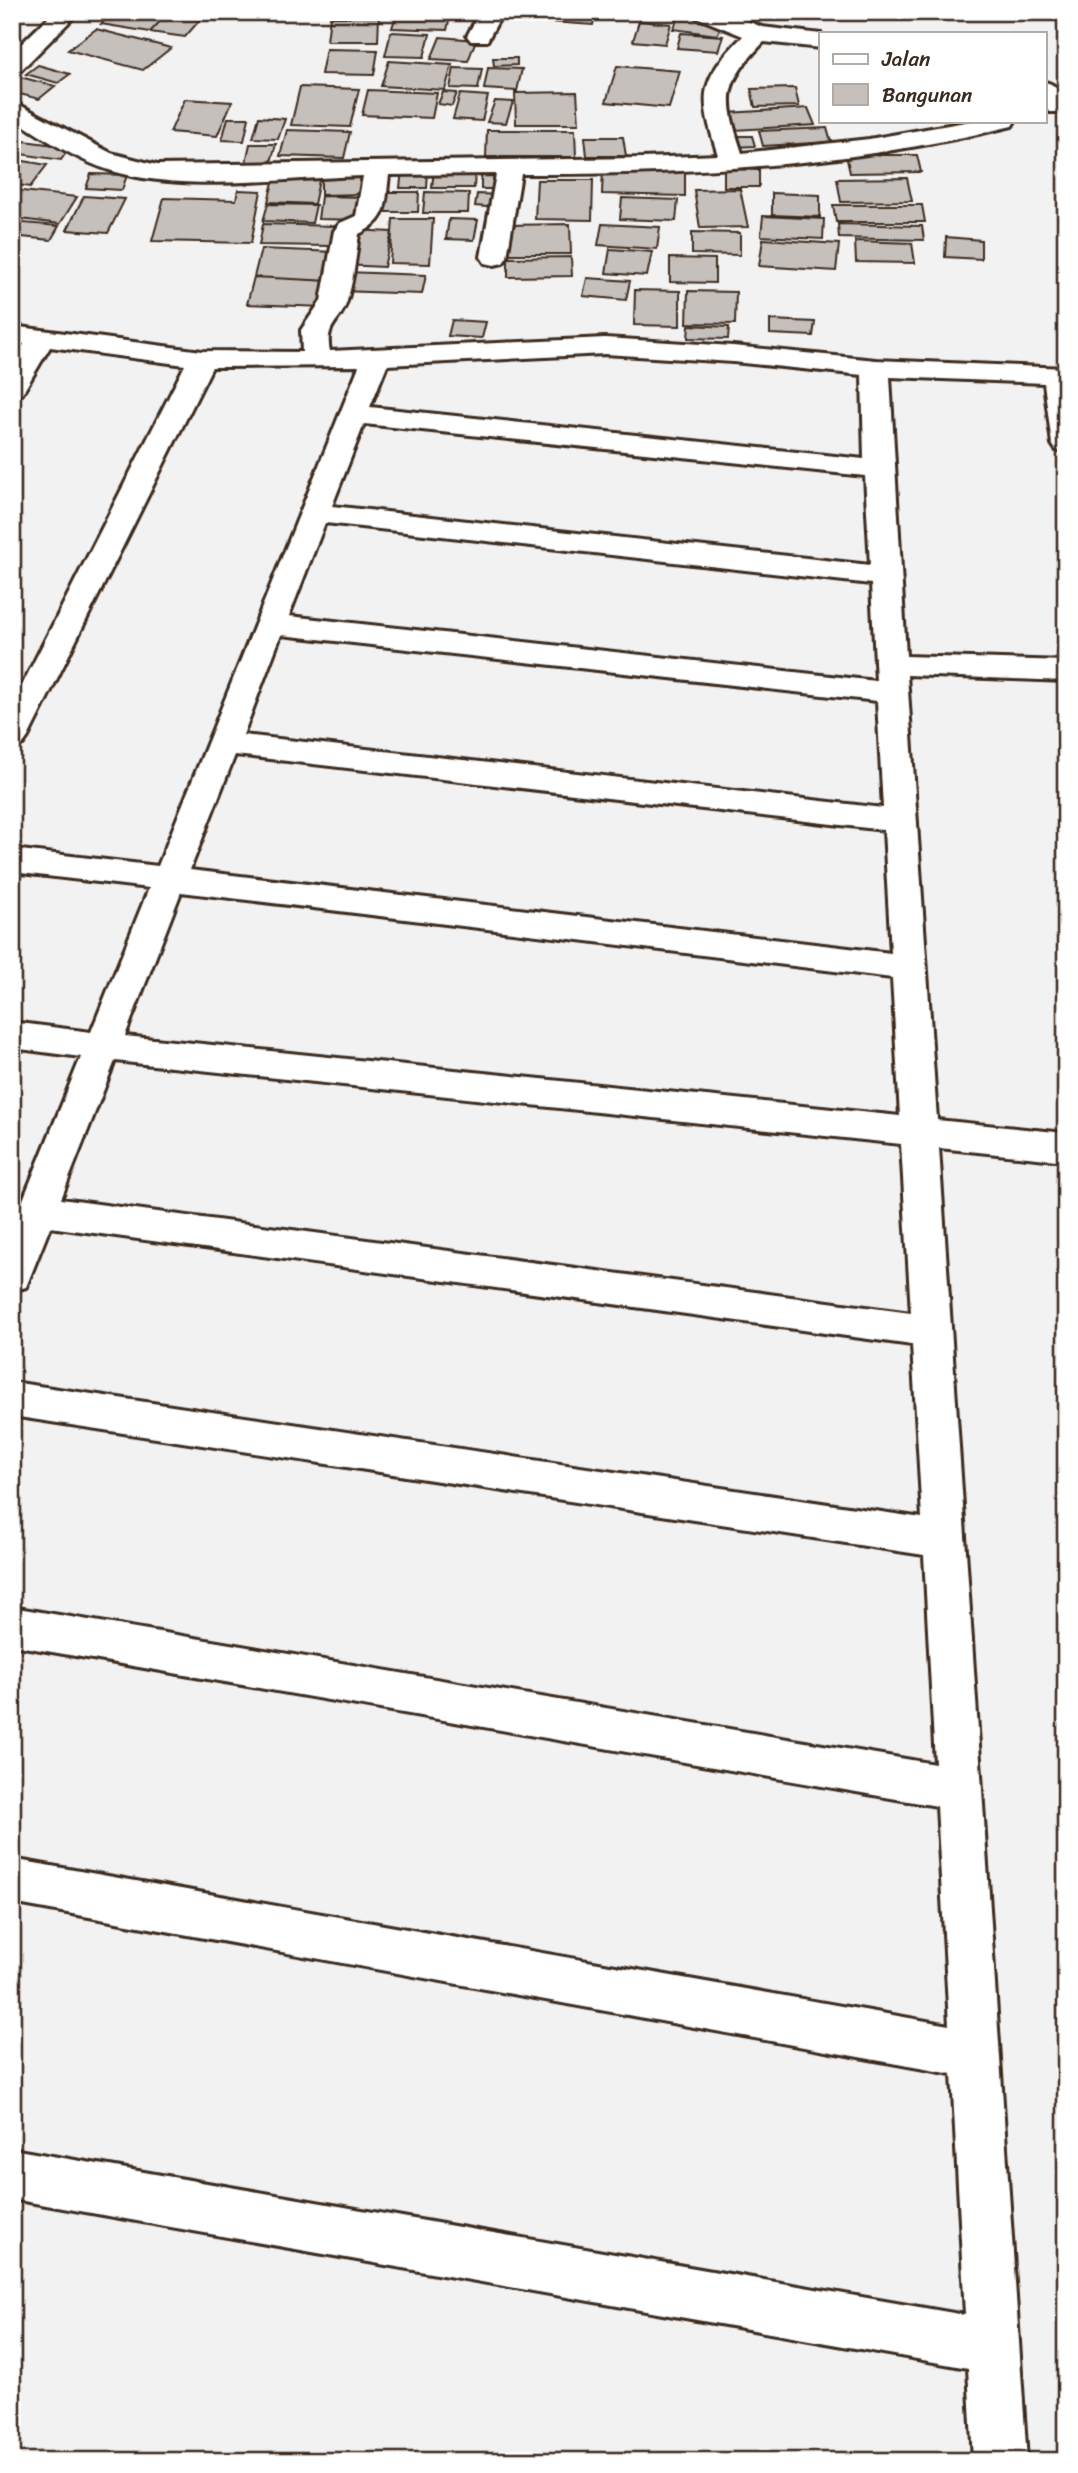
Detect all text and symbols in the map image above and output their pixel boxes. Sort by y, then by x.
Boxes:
legend [819,32,1046,122]
text: Jalan [881,40,930,78]
text: Bangunan [882,76,972,114]

